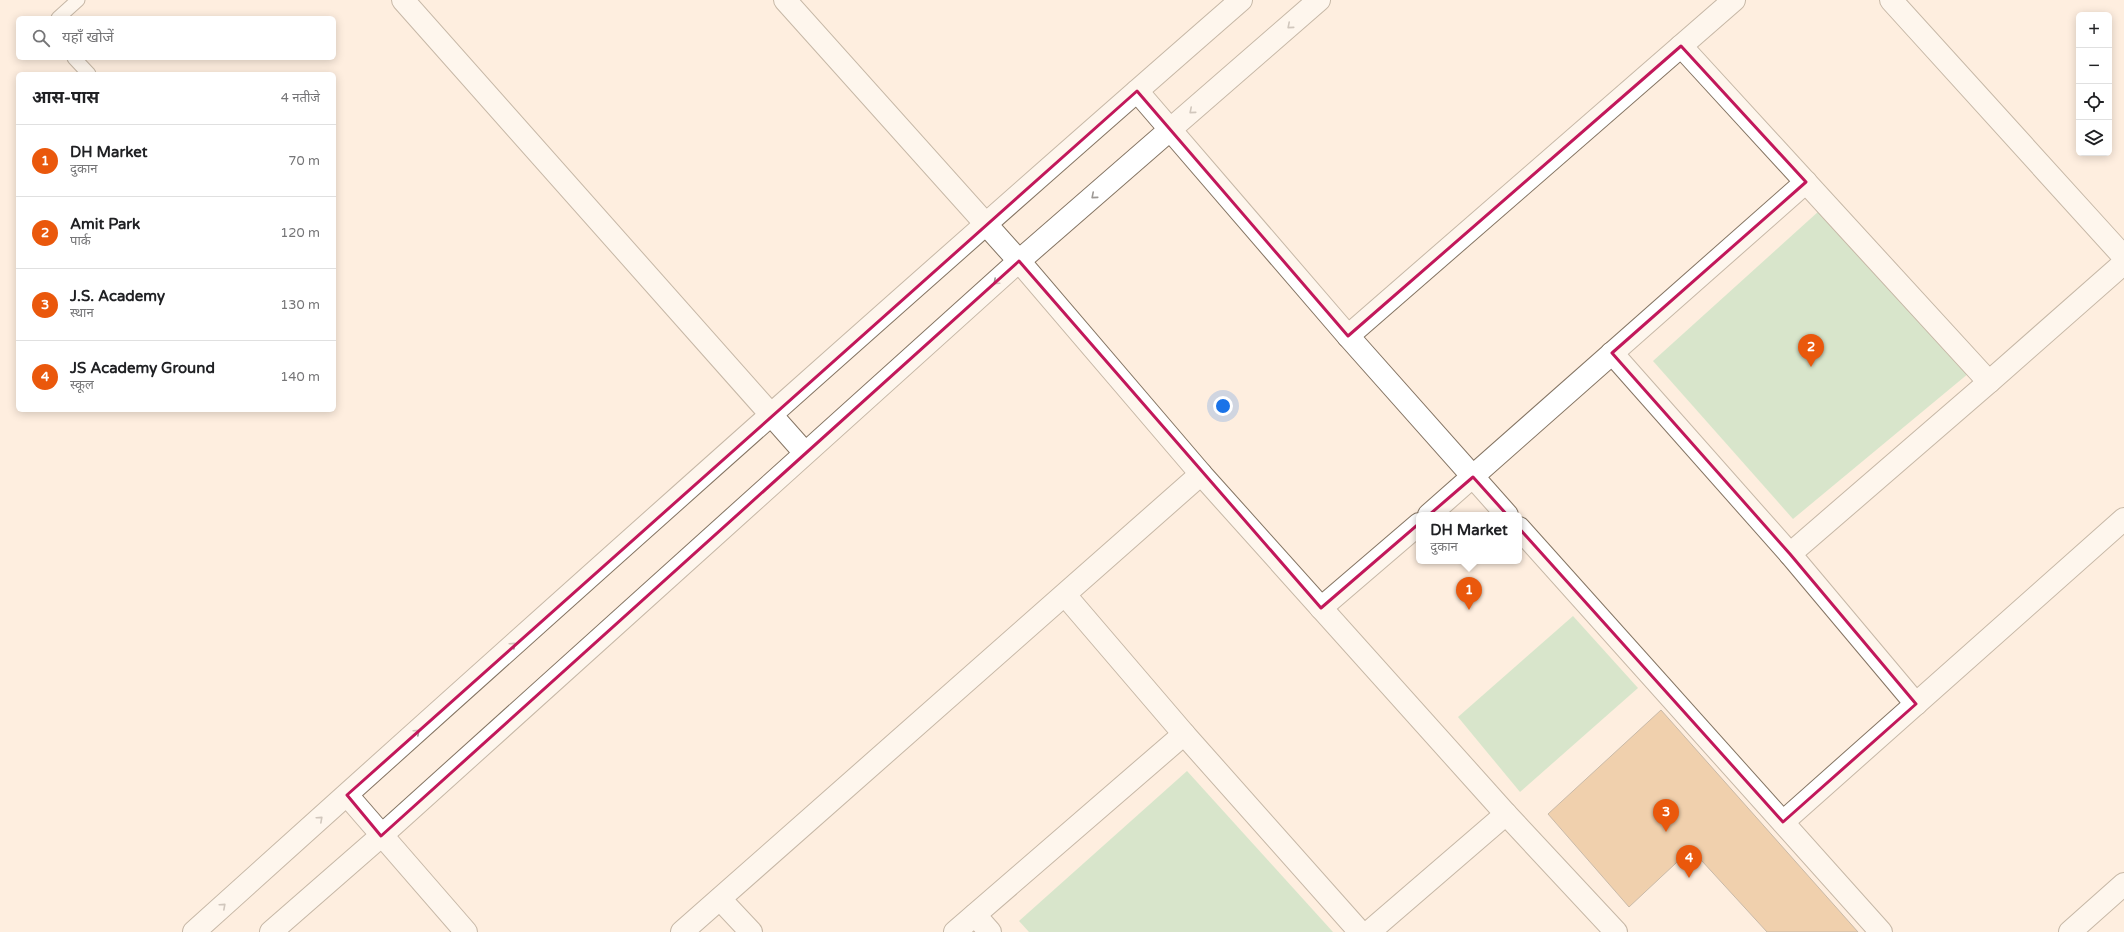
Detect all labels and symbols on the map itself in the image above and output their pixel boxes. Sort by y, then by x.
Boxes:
one-way arrow [1287,21,1295,28]
one-way arrow [1189,107,1197,114]
one-way arrow [1091,192,1099,199]
one-way arrow [993,277,1001,285]
pin: 2 [1798,334,1824,367]
your location [1213,396,1233,416]
pin: 1 [1456,577,1482,610]
one-way arrow [509,643,516,650]
one-way arrow [412,730,419,737]
pin: 3 [1653,799,1679,832]
one-way arrow [315,816,323,823]
pin: 4 [1676,845,1702,878]
one-way arrow [219,904,226,911]

